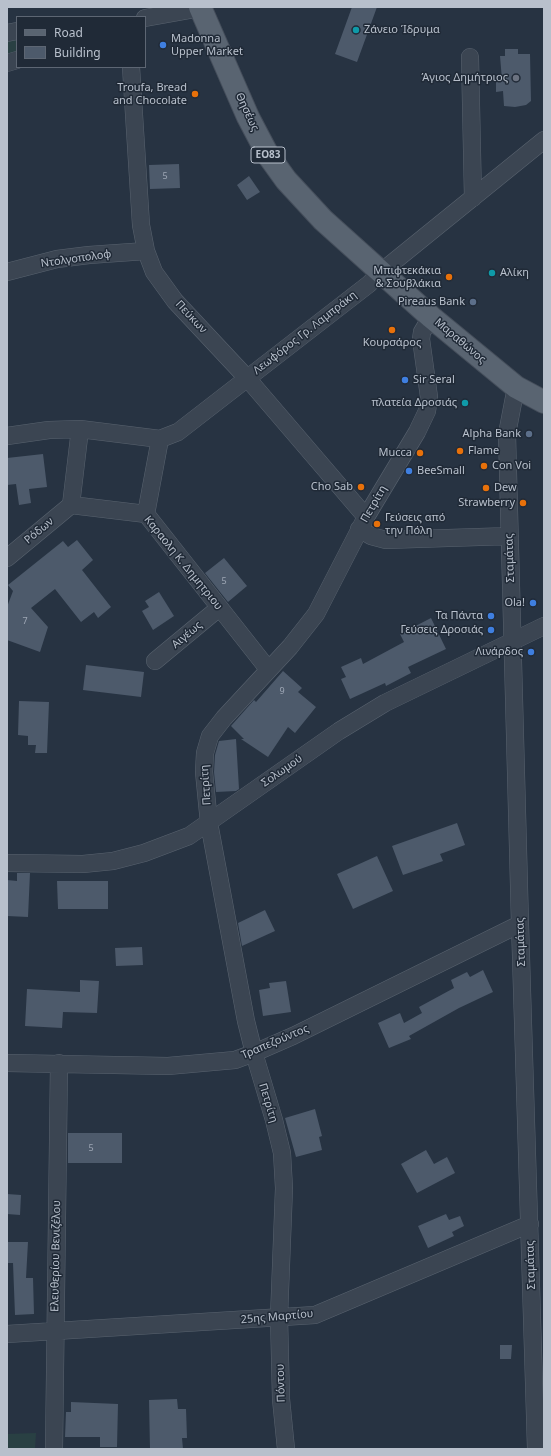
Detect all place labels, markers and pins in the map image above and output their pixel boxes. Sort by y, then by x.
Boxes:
place label: Ζάνειο Ίδρυμα [364,23,440,37]
marker: Ζάνειο Ίδρυμα [351,25,361,35]
place label: Madonna Upper Market [171,32,243,58]
marker: Madonna Upper Market [158,40,168,50]
place label: Άγιος Δημήτριος [422,71,508,85]
marker: Άγιος Δημήτριος [511,73,521,83]
place label: Troufa, Bread and Chocolate [113,81,187,107]
marker: Troufa, Bread and Chocolate [190,89,200,99]
place label: Μπιφτεκάκια & Σουβλάκια [373,264,441,290]
place label: Αλίκη [500,266,529,280]
marker: Αλίκη [487,268,497,278]
marker: Μπιφτεκάκια & Σουβλάκια [444,272,454,282]
place label: Pireaus Bank [398,295,465,309]
marker: Pireaus Bank [468,297,478,307]
marker: Κουρσάρος [387,325,397,335]
place label: Κουρσάρος [363,336,421,350]
place label: Sir Seral [413,373,455,387]
marker: Sir Seral [400,375,410,385]
place label: πλατεία Δροσιάς [371,396,457,410]
marker: πλατεία Δροσιάς [460,398,470,408]
place label: Alpha Bank [463,427,521,441]
marker: Alpha Bank [524,429,534,439]
place label: Flame [468,444,499,458]
place label: Mucca [378,446,412,460]
marker: Flame [455,446,465,456]
marker: Mucca [415,448,425,458]
place label: Con Voi [492,459,531,473]
marker: Con Voi [479,461,489,471]
place label: BeeSmall [417,464,465,478]
marker: BeeSmall [404,466,414,476]
place label: Cho Sab [311,480,353,494]
place label: Dew [494,481,517,495]
marker: Cho Sab [356,482,366,492]
marker: Dew [481,483,491,493]
place label: Strawberry [458,496,515,510]
marker: Strawberry [518,498,528,508]
place label: Γεύσεις από την Πόλη [385,511,445,537]
marker: Γεύσεις από την Πόλη [372,519,382,529]
place label: Ola! [504,596,525,610]
marker: Ola! [528,598,538,608]
place label: Τα Πάντα [435,609,483,623]
marker: Τα Πάντα [486,611,496,621]
place label: Γεύσεις Δροσιάς [401,623,483,637]
marker: Γεύσεις Δροσιάς [486,625,496,635]
place label: Λινάρδος [475,645,523,659]
marker: Λινάρδος [526,647,536,657]

